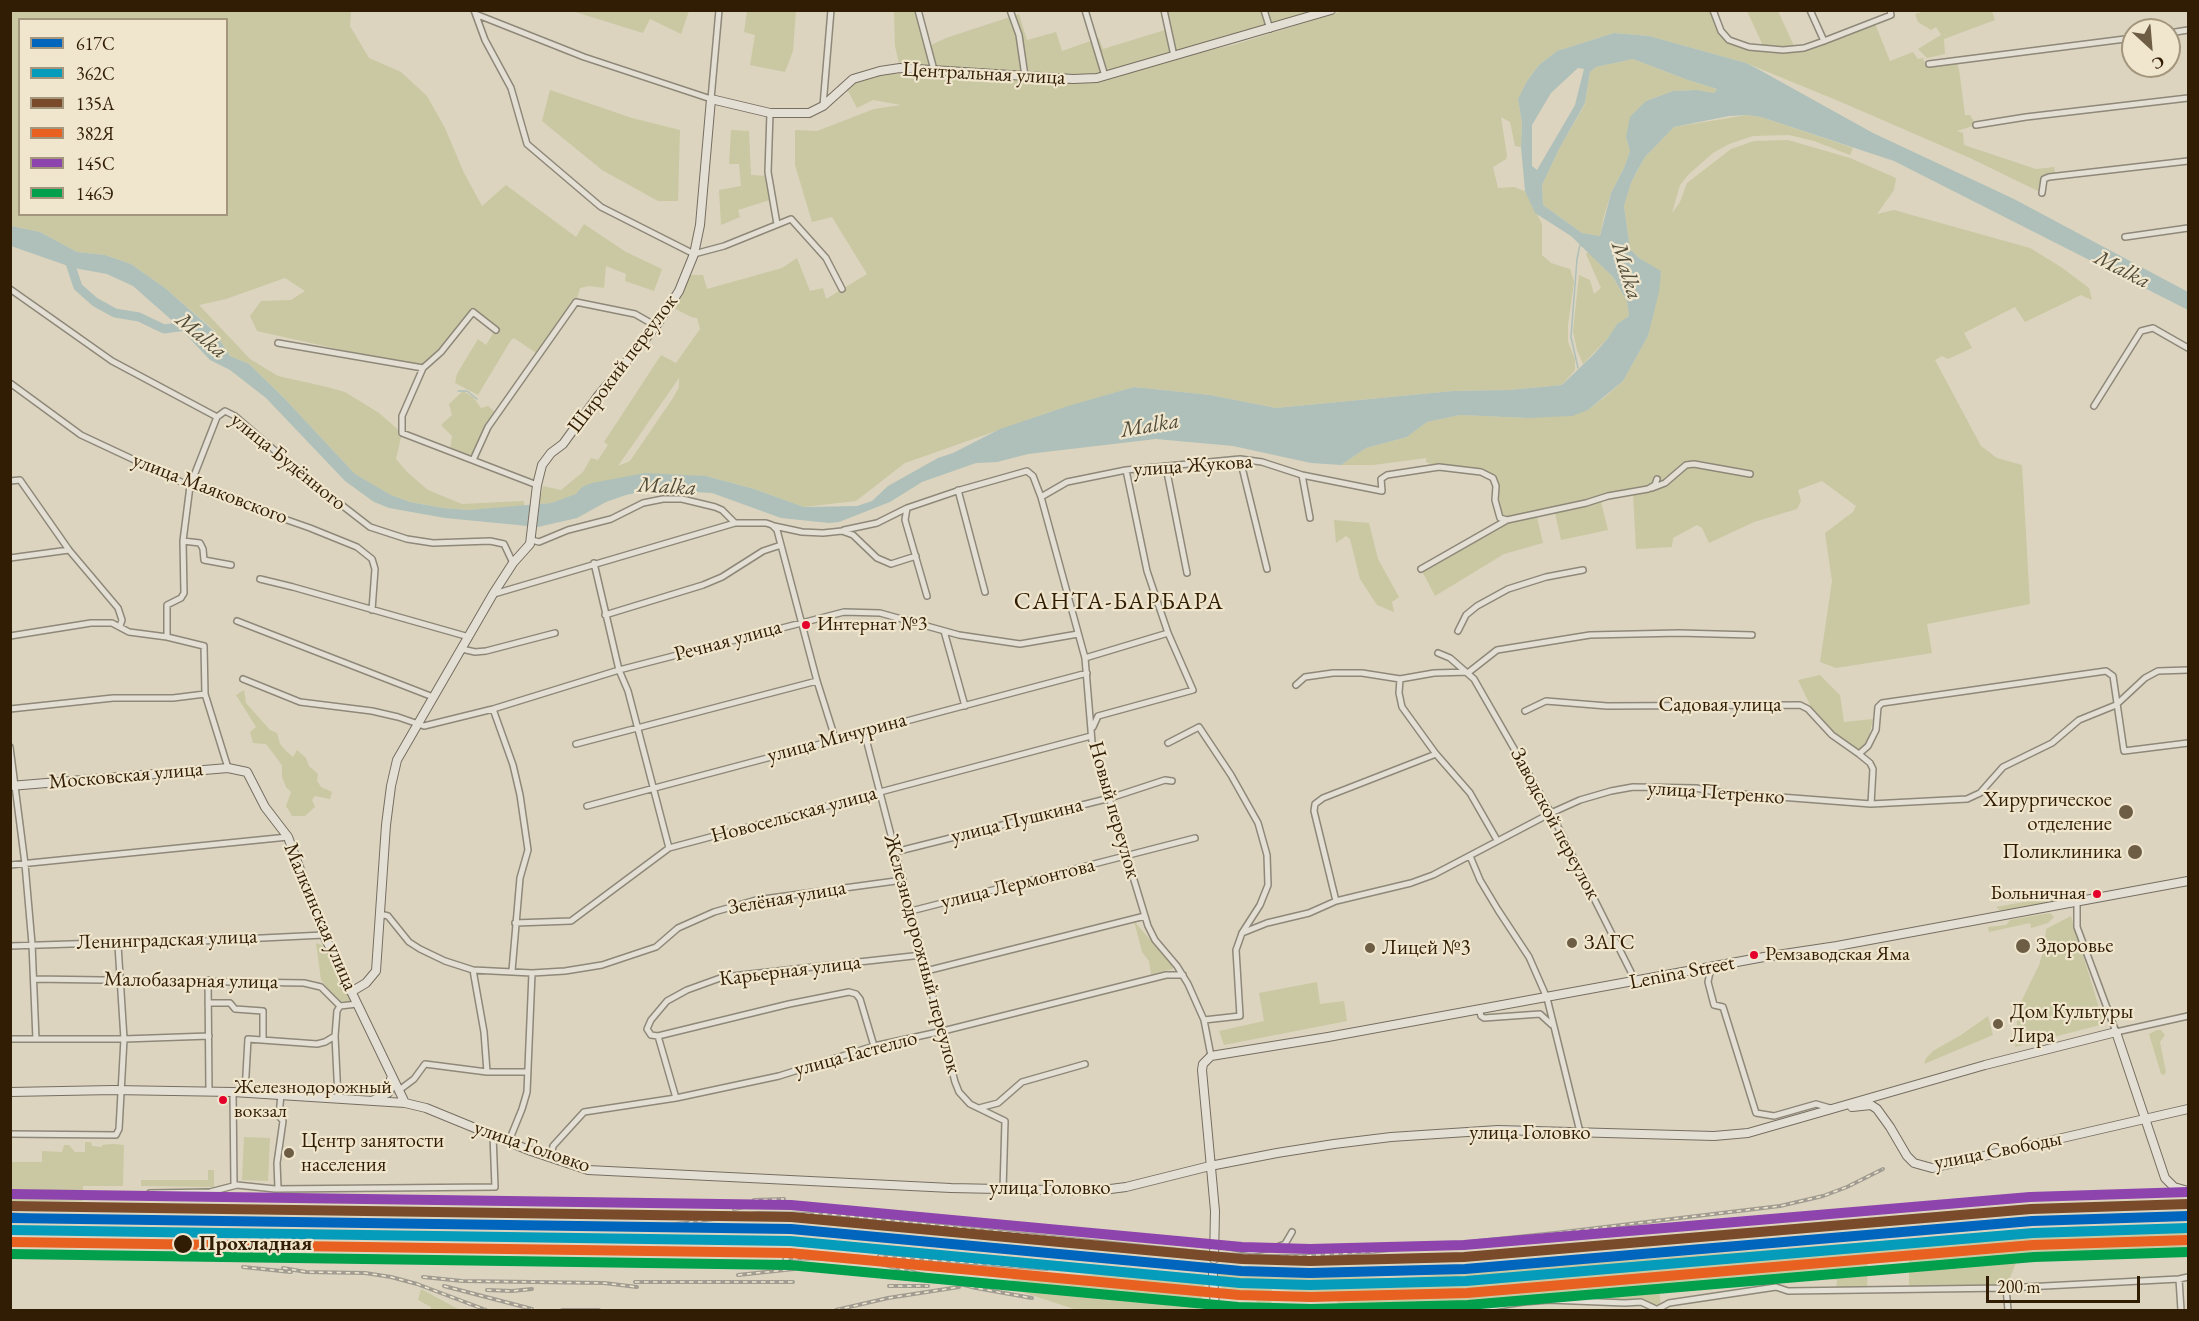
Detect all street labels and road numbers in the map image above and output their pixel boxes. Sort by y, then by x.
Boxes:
street label: Центральная улица [902,57,1066,91]
street label: Широкий переулок [563,290,683,438]
street label: улица Будённого [225,407,351,517]
street label: улица Маяковского [129,448,291,530]
street label: улица Жукова [1133,449,1253,483]
street label: Речная улица [672,615,784,667]
street label: Садовая улица [1658,692,1782,718]
street label: улица Мичурина [765,707,909,769]
street label: Новый переулок [1082,739,1146,881]
street label: Заводской переулок [1504,744,1606,904]
street label: Московская улица [48,757,204,795]
street label: улица Петренко [1647,776,1785,810]
street label: Новосельская улица [708,781,880,849]
street label: улица Пушкина [949,792,1085,850]
street label: Железнодорожный переулок [878,831,966,1077]
street label: Малкинская улица [278,839,362,995]
street label: улица Лермонтова [938,853,1098,915]
street label: Зелёная улица [726,875,848,921]
street label: Ленинградская улица [76,924,258,956]
street label: Карьерная улица [718,950,862,992]
street label: Lenina Street [1627,950,1737,996]
street label: Малобазарная улица [104,967,278,995]
street label: улица Гастелло [792,1026,920,1082]
street label: улица Головко [470,1115,594,1179]
street label: улица Головко [1469,1120,1591,1146]
street label: улица Свободы [1932,1126,2064,1176]
street label: улица Головко [989,1175,1111,1201]

